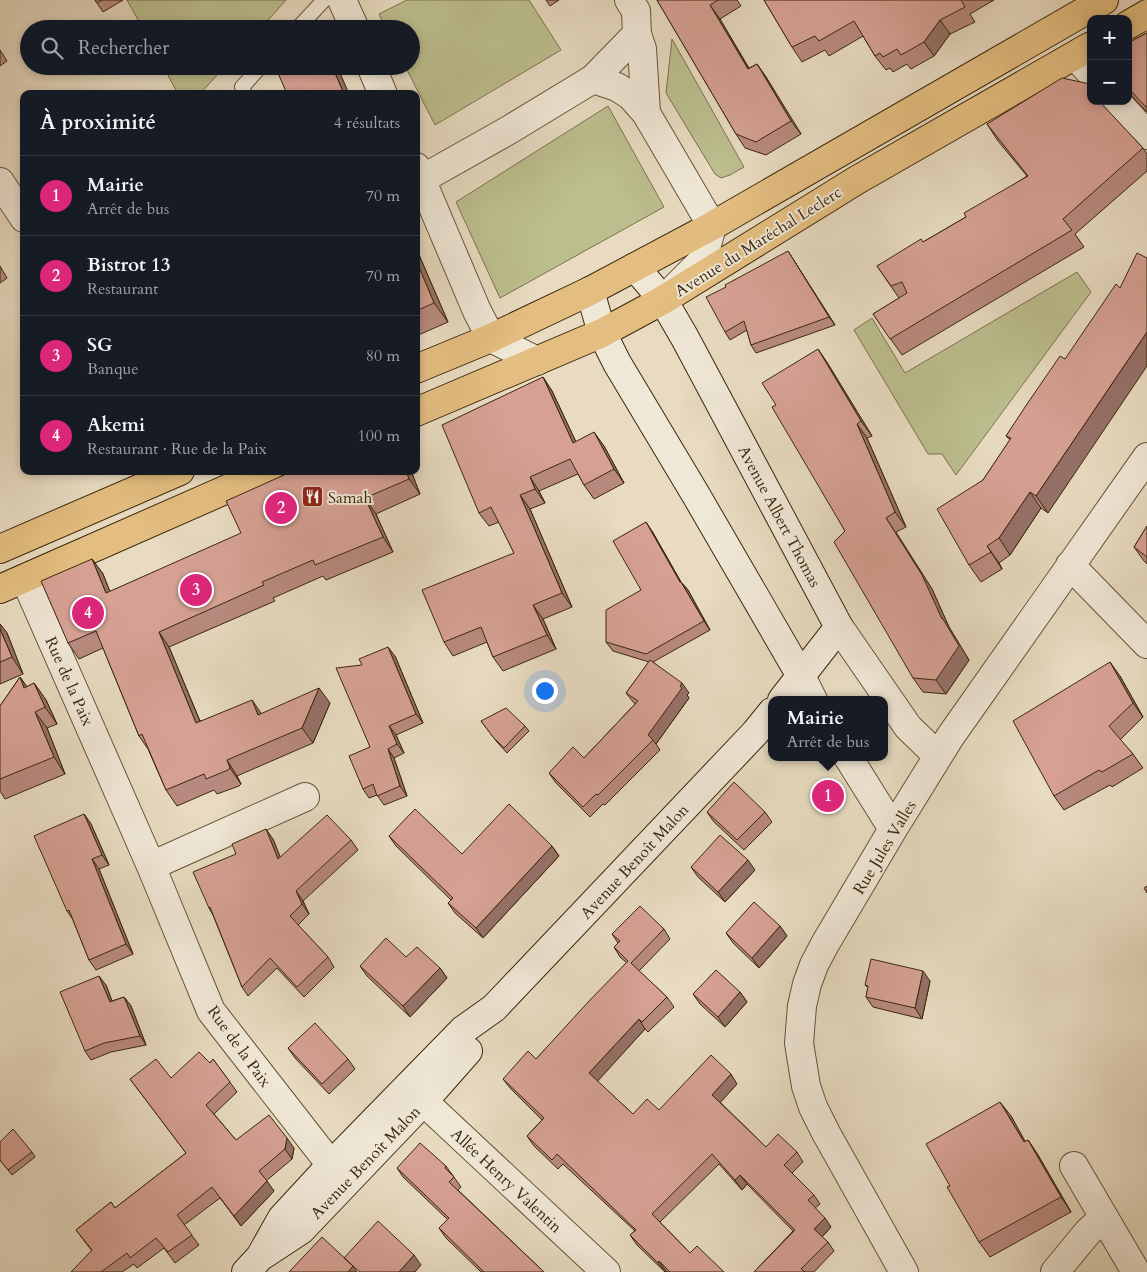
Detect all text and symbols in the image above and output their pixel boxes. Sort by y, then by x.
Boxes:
map controls [1087,15,1132,105]
button: + [1087,15,1132,60]
search box [20,20,420,75]
icon: search [38,34,66,62]
text: Rechercher [78,35,169,61]
button: − [1087,60,1132,105]
text: À proximité [40,108,156,137]
text: 4 résultats [334,112,400,134]
text: Mairie [87,172,144,198]
street label: Avenue du Maréchal Leclerc [671,181,846,302]
text: 1 [52,185,60,207]
text: 70 m [366,185,400,207]
text: Arrêt de bus [87,198,169,220]
text: Bistrot 13 [87,252,170,278]
text: 2 [52,265,60,287]
text: 70 m [366,265,400,287]
text: Restaurant [87,278,158,300]
text: SG [87,332,113,358]
text: 3 [52,345,60,367]
text: 80 m [366,345,400,367]
text: Banque [87,358,139,380]
text: Akemi [87,412,145,438]
text: 4 [52,425,60,447]
text: 100 m [358,425,400,447]
text: Restaurant · Rue de la Paix [87,438,267,460]
street label: Avenue Albert Thomas [732,442,826,591]
restaurant icon: Samah [300,485,324,509]
place label: Samah [328,487,372,509]
pin: 2 [265,489,297,527]
pin: 3 [180,571,212,609]
pin: 4 [72,594,104,632]
street label: Rue de la Paix [40,633,99,730]
your location [532,678,558,704]
popup [768,696,888,761]
text: Mairie [787,705,844,731]
text: Arrêt de bus [787,731,869,753]
pin: 1 [812,777,844,815]
street label: Rue Jules Valles [848,796,922,899]
street label: Avenue Benoît Malon [576,799,694,924]
street label: Rue de la Paix [202,1001,276,1092]
street label: Avenue Benoît Malon [306,1101,426,1224]
street label: Allée Henry Valentin [446,1123,567,1238]

